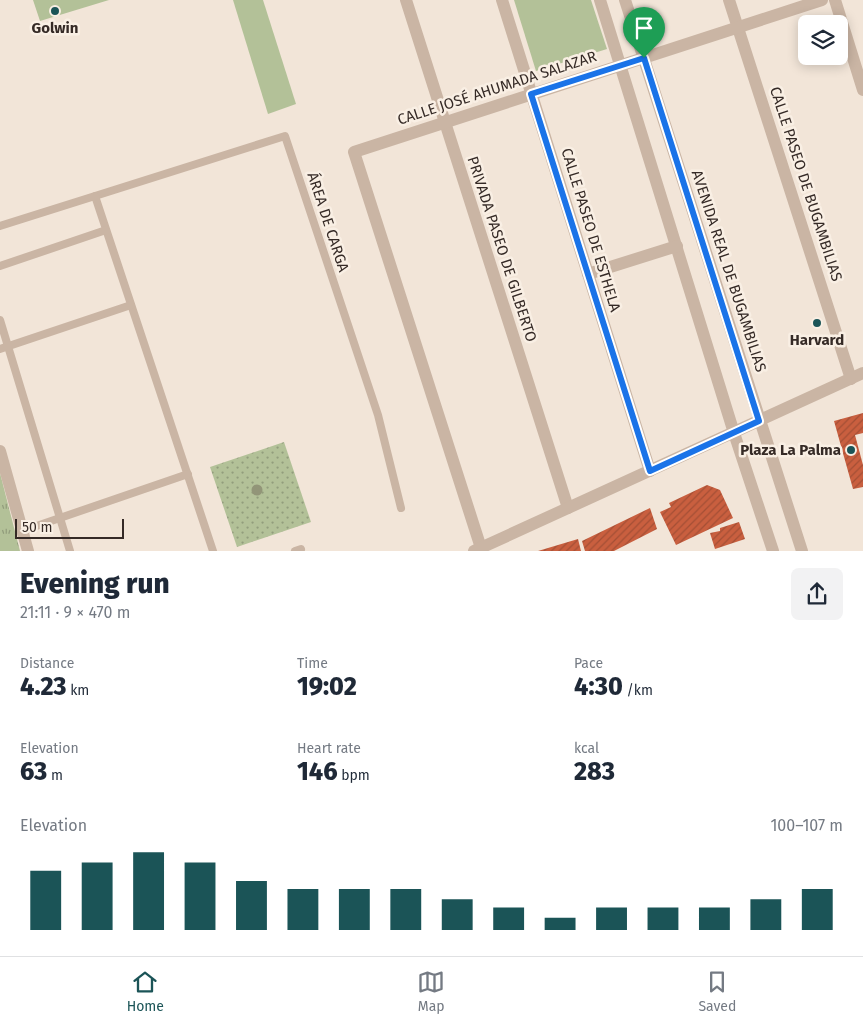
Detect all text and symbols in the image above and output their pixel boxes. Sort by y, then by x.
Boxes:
marker: Golwin [49,5,61,17]
pin [623,7,665,58]
icon: arrive [630,14,658,42]
map controls [798,15,848,65]
button: layers [798,15,848,65]
place label: Golwin [31,19,79,37]
street label: CALLE JOSÉ AHUMADA SALAZAR [395,47,599,129]
street label: CALLE PASEO DE BUGAMBILIAS [766,85,846,283]
street label: CALLE PASEO DE ESTHELA [558,146,625,314]
street label: PRIVADA PASEO DE GILBERTO [463,154,541,344]
street label: AVENIDA REAL DE BUGAMBILIAS [688,168,770,374]
street label: ÁREA DE CARGA [303,170,353,275]
marker: Harvard [811,317,823,329]
place label: Harvard [790,331,844,349]
place label: Plaza La Palma [740,441,841,459]
marker: Plaza La Palma [845,444,857,456]
scale bar [15,516,124,539]
text: 50 m [22,519,53,536]
text: Evening run [20,567,170,600]
button: share [791,568,843,620]
text: 21:11 · 9 × 470 m [20,603,130,622]
text: Distance [20,655,74,672]
text: Time [297,655,328,672]
text: Pace [574,655,603,672]
text: 4.23 [20,672,66,702]
text: 19:02 [297,672,357,702]
text: 4:30 [574,672,623,702]
text: km [66,682,89,699]
text: /km [623,682,653,699]
text: Elevation [20,740,79,757]
text: Heart rate [297,740,361,757]
text: kcal [574,740,599,757]
text: 63 [20,757,47,787]
text: 146 [297,757,338,787]
text: 283 [574,757,615,787]
text: m [47,767,63,784]
text: bpm [338,767,370,784]
text: Elevation [20,816,87,835]
text: 100–107 m [770,816,843,835]
tab: Home [127,968,164,1015]
tab: Map [417,968,445,1015]
tab: Saved [698,968,736,1015]

